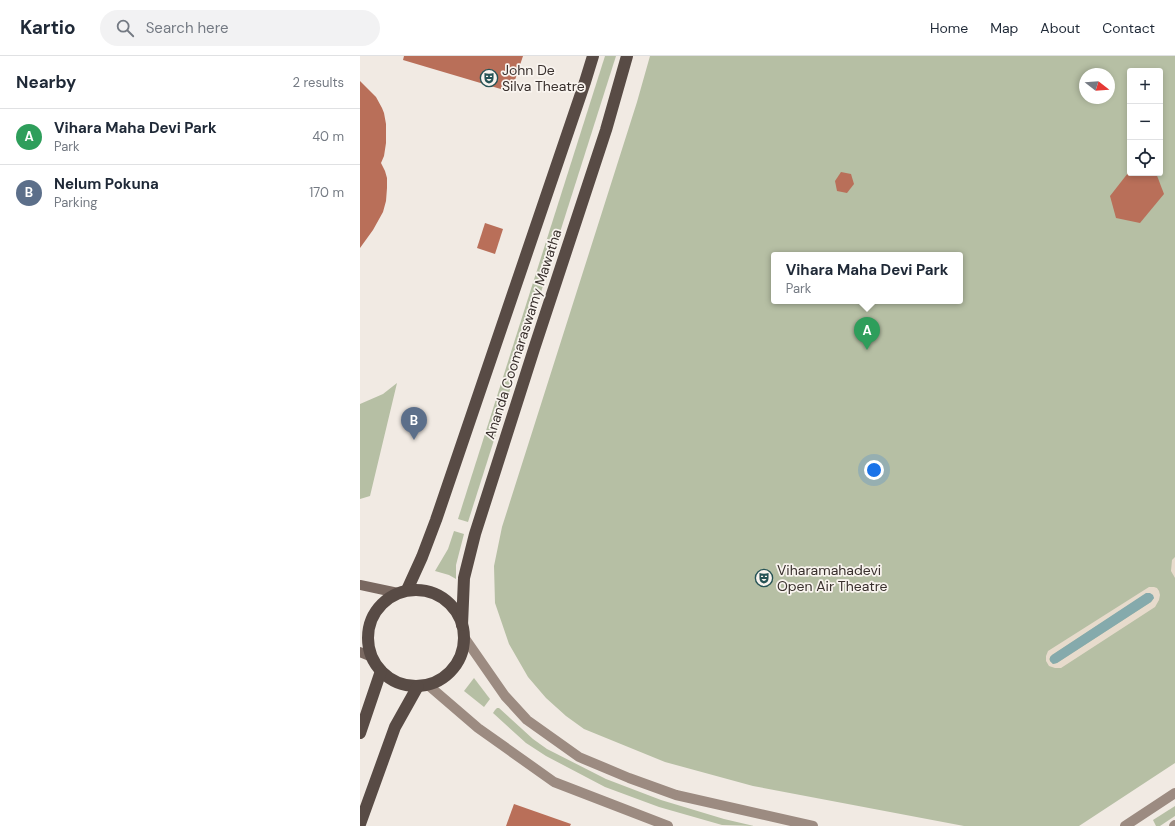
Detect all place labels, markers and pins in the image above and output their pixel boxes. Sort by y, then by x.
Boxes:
place label: John De Silva Theatre [502,61,585,95]
theatre icon: John De Silva Theatre [479,68,499,88]
pin: A [854,317,880,350]
pin: B [401,407,427,440]
place label: Viharamahadevi Open Air Theatre [777,561,888,595]
theatre icon: Viharamahadevi Open Air Theatre [754,568,774,588]

